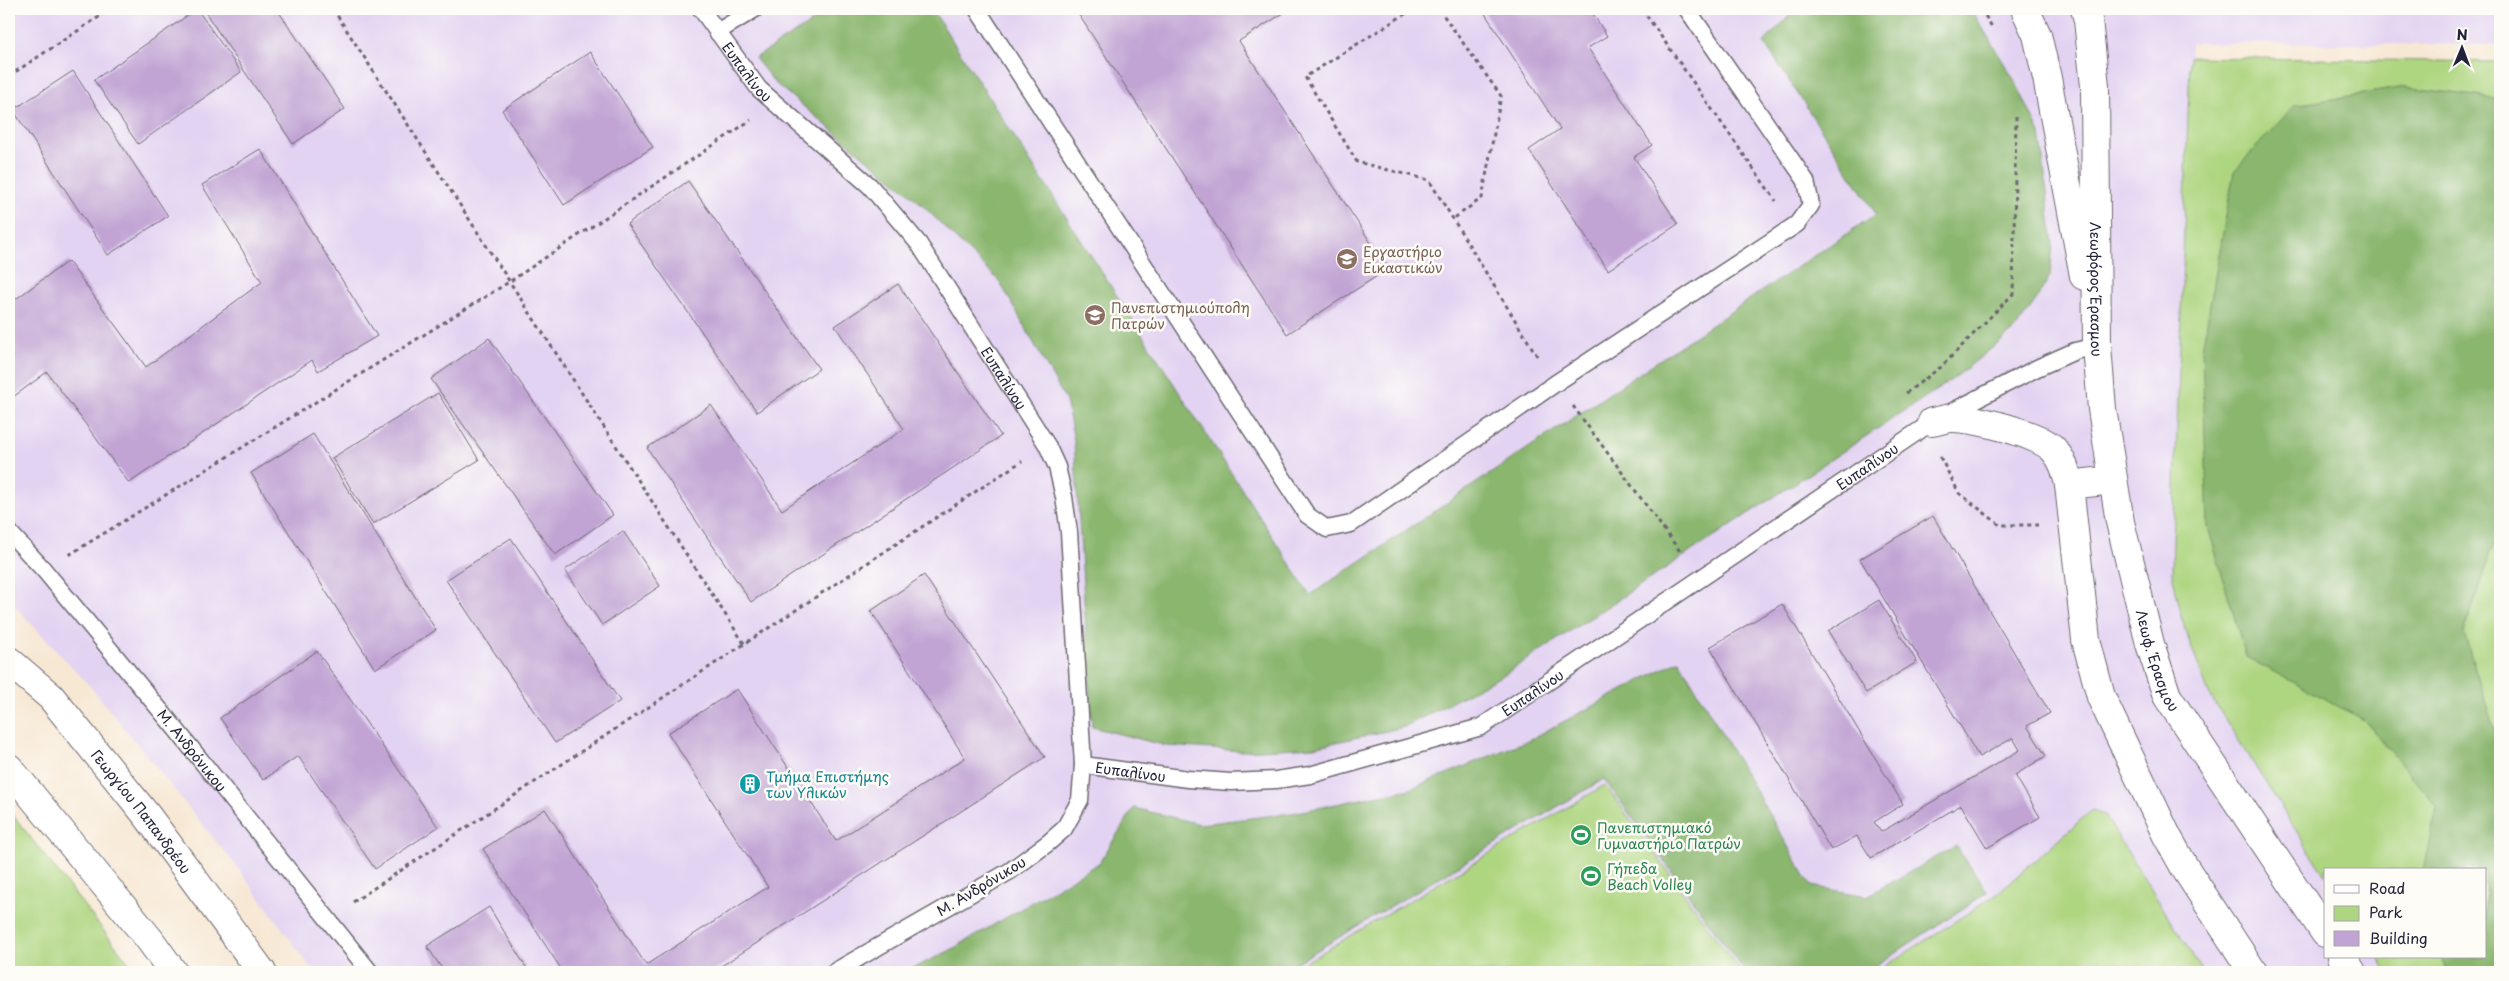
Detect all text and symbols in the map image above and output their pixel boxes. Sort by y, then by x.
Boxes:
north arrow [2436,22,2486,72]
text: N [2457,24,2468,45]
street label: Ευπαλίνου [717,37,777,107]
street label: Λεωφόρος Έρασμου [2086,222,2108,357]
place label: Εργαστήριο Εικαστικών [1363,241,1443,278]
school or university icon: Εργαστήριο Εικαστικών [1335,247,1359,271]
place label: Πανεπιστημιούπολη Πατρών [1111,297,1250,334]
school or university icon: Πανεπιστημιούπολη Πατρών [1083,303,1107,327]
street label: Ευπαλίνου [976,342,1032,413]
street label: Ευπαλίνου [1832,437,1902,495]
street label: Λεωφ. Έρασμου [2131,607,2185,715]
street label: Ευπαλίνου [1497,664,1568,721]
street label: Μ. Ανδρόνικου [153,704,232,796]
street label: Γεωργίου Παπανδρέου [87,745,196,878]
street label: Ευπαλίνου [1094,756,1167,786]
place label: Τμήμα Επιστήμης των Υλικών [766,766,889,803]
building icon: Τμήμα Επιστήμης των Υλικών [738,772,762,796]
place label: Πανεπιστημιακό Γυμναστήριο Πατρών [1597,817,1741,854]
sports icon: Πανεπιστημιακό Γυμναστήριο Πατρών [1569,823,1593,847]
street label: Μ. Ανδρόνικου [932,851,1030,921]
place label: Γήπεδα Beach Volley [1607,858,1692,895]
sports icon: Γήπεδα Beach Volley [1579,864,1603,888]
legend [2324,868,2486,958]
text: Road [2369,876,2405,899]
text: Park [2369,900,2403,923]
text: Building [2369,926,2428,949]

